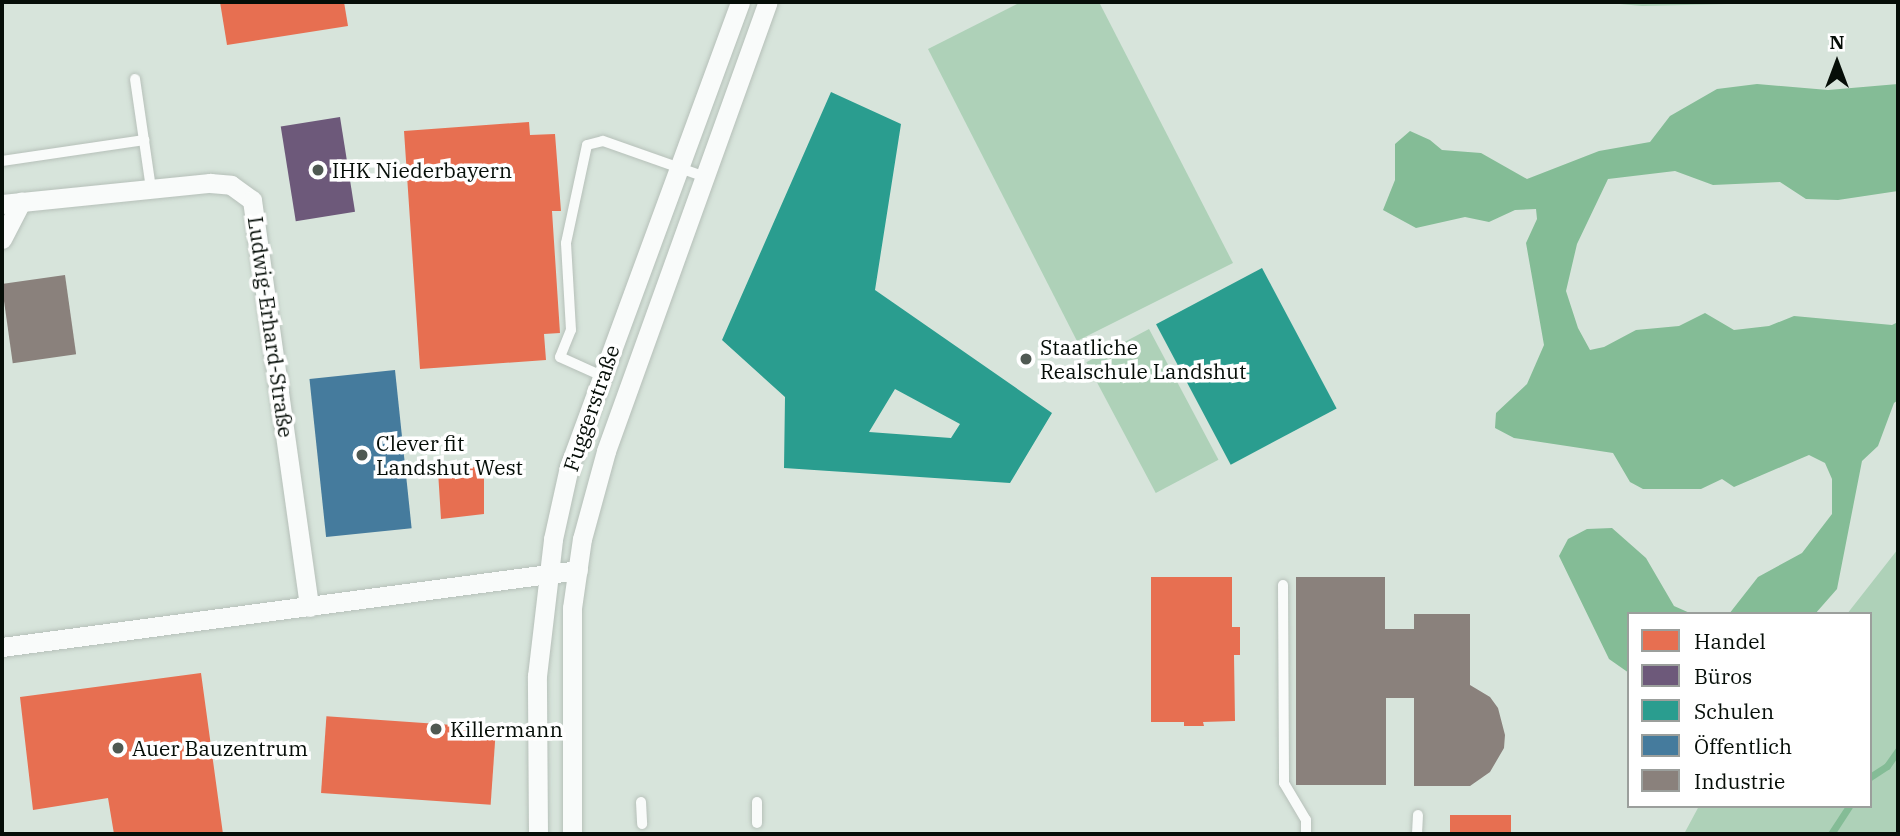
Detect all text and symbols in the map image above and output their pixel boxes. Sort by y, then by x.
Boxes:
north arrow [1802,28,1872,98]
text: N [1829,30,1845,54]
place label: IHK Niederbayern [332,157,512,183]
marker: IHK Niederbayern [310,162,326,178]
street label: Ludwig-Erhard-Straße [243,215,299,439]
place label: Staatliche Realschule Landshut [1040,334,1247,384]
street label: Fuggerstraße [558,342,624,474]
marker: Staatliche Realschule Landshut [1018,351,1034,367]
place label: Clever fit Landshut West [376,430,523,480]
marker: Clever fit Landshut West [354,447,370,463]
legend [1627,612,1872,808]
text: Handel [1694,627,1766,655]
text: Büros [1694,662,1752,690]
text: Schulen [1694,697,1774,725]
place label: Killermann [450,716,563,742]
marker: Killermann [428,721,444,737]
text: Öffentlich [1694,732,1792,760]
place label: Auer Bauzentrum [132,735,308,761]
marker: Auer Bauzentrum [110,740,126,756]
text: Industrie [1694,767,1785,795]

